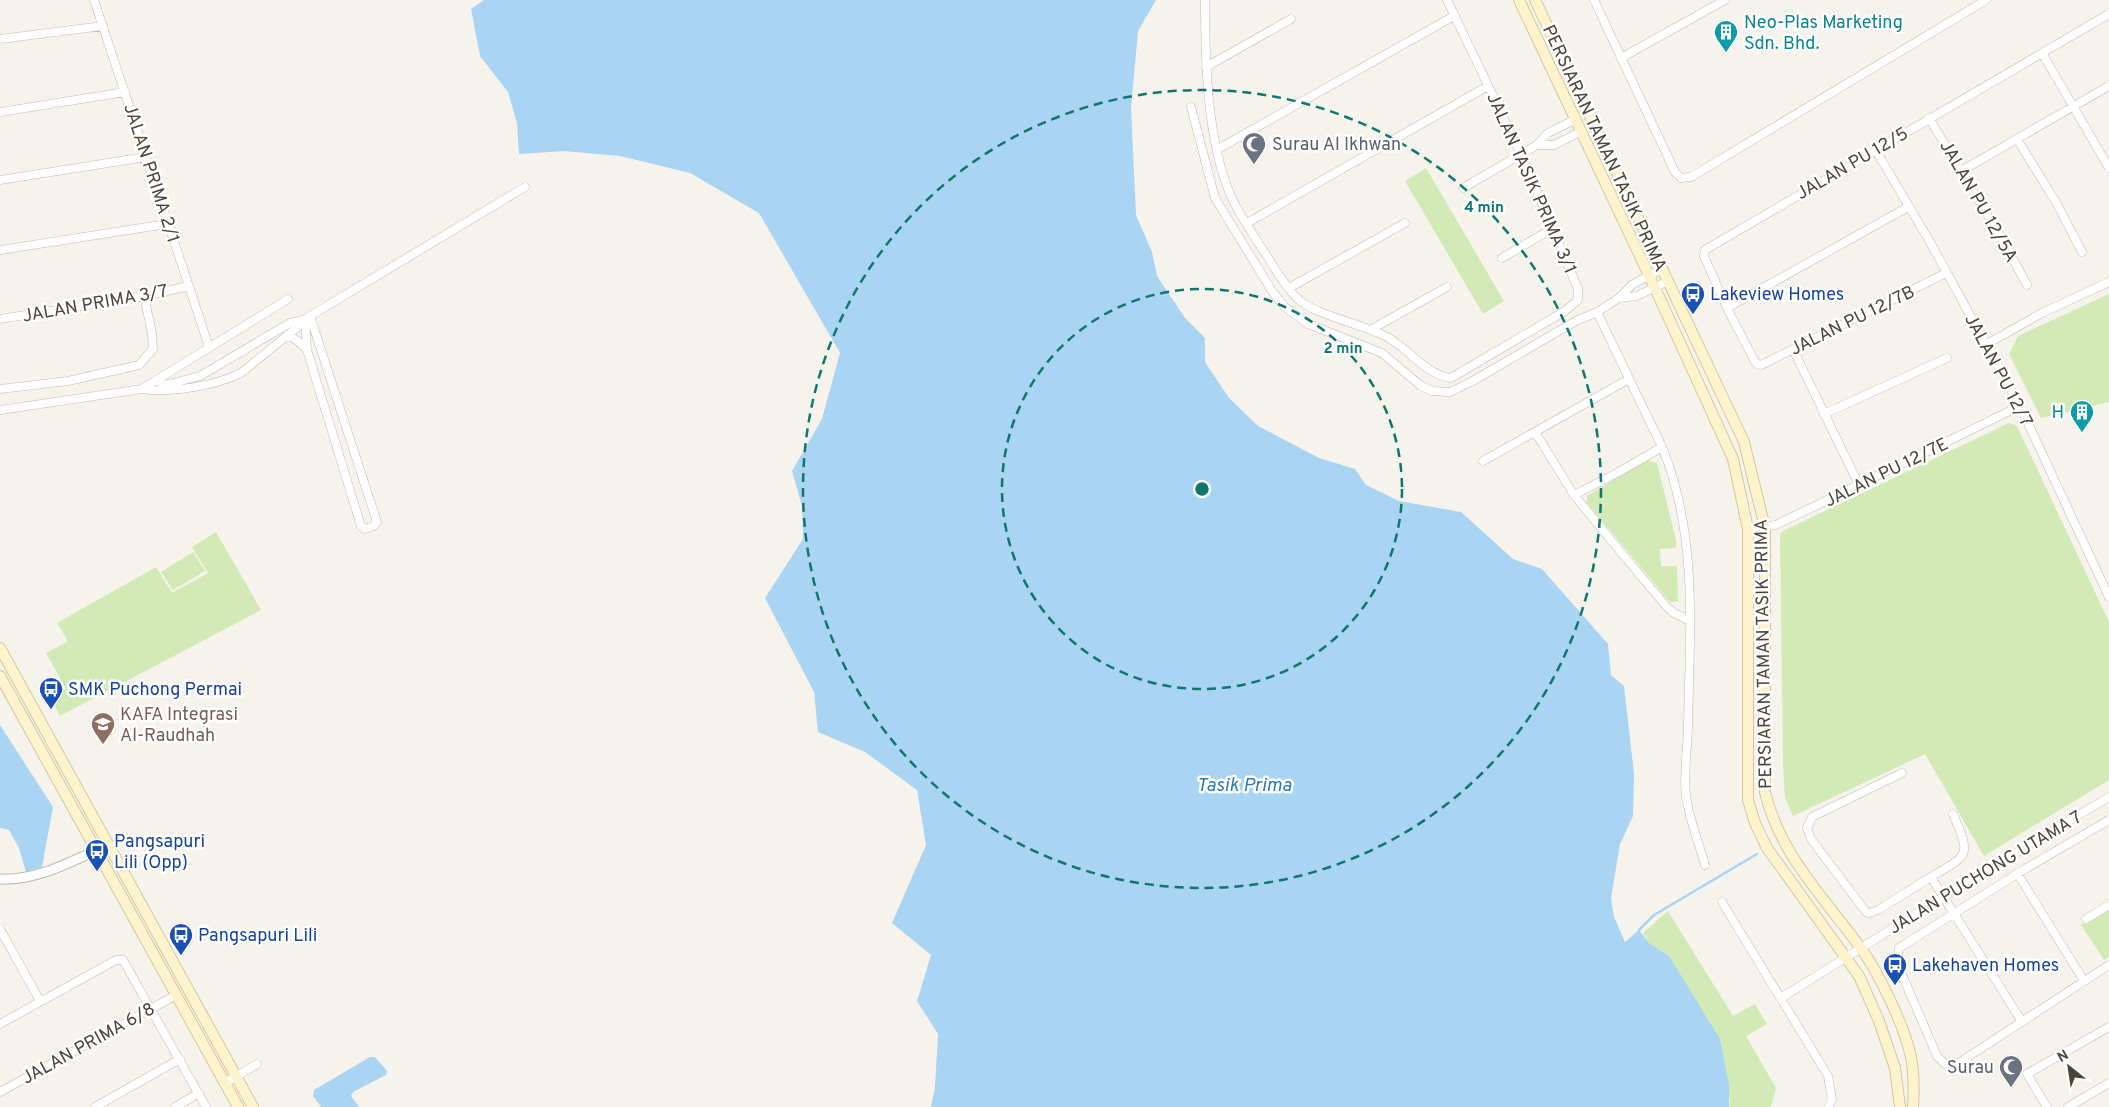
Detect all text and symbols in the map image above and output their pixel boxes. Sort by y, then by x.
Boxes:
place label: Neo-Plas Marketing Sdn. Bhd. [1744,12,1903,56]
building icon: Neo-Plas Marketing Sdn. Bhd. [1713,19,1739,53]
street label: PERSIARAN TAMAN TASIK PRIMA [1536,21,1671,276]
street label: JALAN TASIK PRIMA 3/1 [1480,90,1581,278]
street label: JALAN PRIMA 2/1 [117,101,184,246]
street label: JALAN PU 12/5 [1793,123,1913,206]
mosque icon: Surau Al Ikhwan [1241,131,1267,165]
place label: Surau Al Ikhwan [1272,134,1401,157]
street label: JALAN PU 12/5A [1933,136,2022,267]
text: 4 min [1464,199,1504,218]
street label: JALAN PRIMA 3/7 [21,280,170,329]
bus stop icon: Lakeview Homes [1680,281,1706,315]
street label: JALAN PU 12/7B [1786,281,1919,362]
place label: Lakeview Homes [1710,284,1844,307]
street label: JALAN PU 12/7 [1958,310,2037,431]
text: 2 min [1323,340,1363,359]
building icon: H [2069,399,2095,433]
place label: H [2051,402,2064,425]
street label: JALAN PU 12/7E [1821,433,1952,513]
centre of rings [1193,480,1211,498]
street label: PERSIARAN TAMAN TASIK PRIMA [1751,519,1778,789]
bus stop icon: SMK Puchong Permai [38,676,64,710]
place label: SMK Puchong Permai [68,679,242,702]
place label: KAFA Integrasi Al-Raudhah [120,704,238,748]
school or university icon: KAFA Integrasi Al-Raudhah [90,711,116,745]
water label: Tasik Prima [1197,774,1292,798]
street label: JALAN PUCHONG UTAMA 7 [1885,806,2087,940]
place label: Pangsapuri Lili (Opp) [114,831,205,875]
bus stop icon: Pangsapuri Lili (Opp) [84,838,110,872]
bus stop icon: Pangsapuri Lili [168,922,194,956]
place label: Pangsapuri Lili [198,925,317,948]
bus stop icon: Lakehaven Homes [1882,952,1908,986]
place label: Lakehaven Homes [1912,955,2059,978]
street label: JALAN PRIMA 6/8 [18,998,159,1090]
north arrow [2044,1042,2094,1092]
text: N [2055,1047,2072,1067]
mosque icon: Surau [1998,1054,2024,1088]
place label: Surau [1947,1057,1994,1080]

